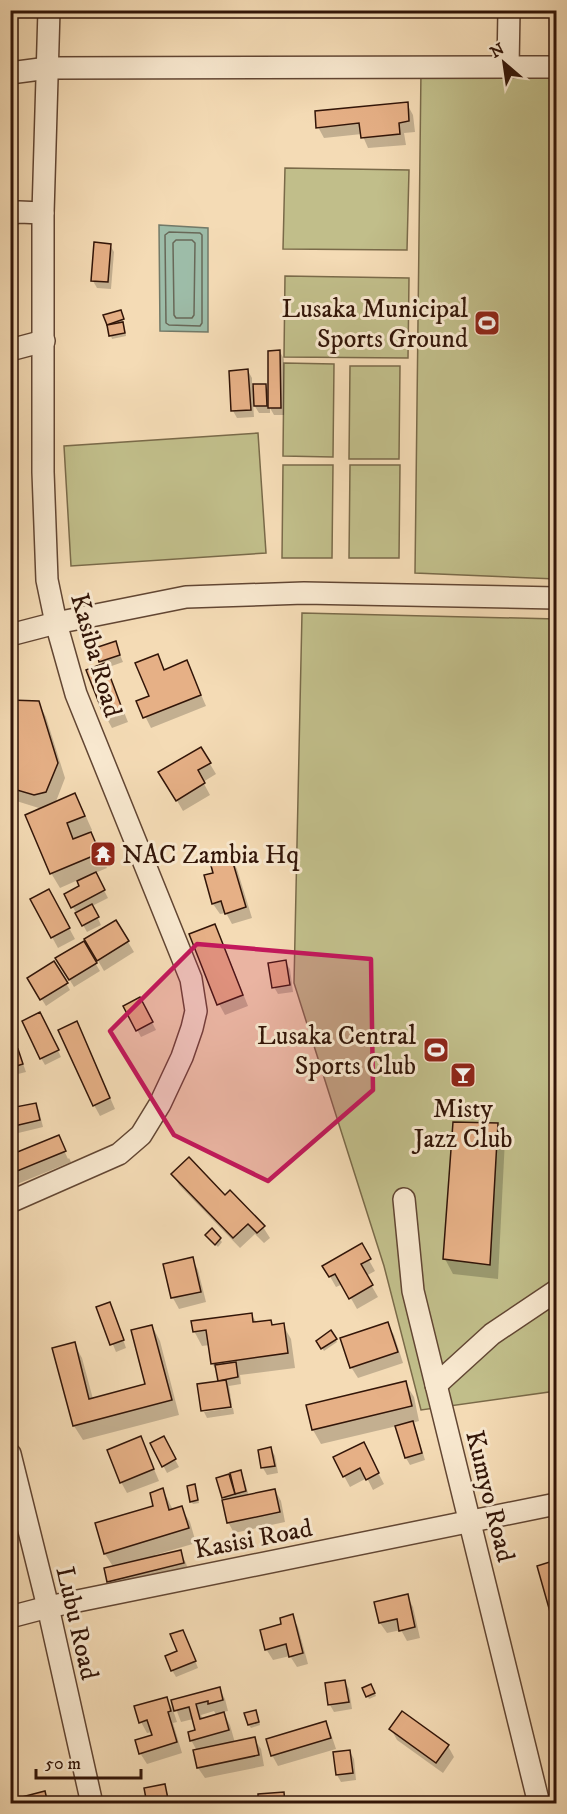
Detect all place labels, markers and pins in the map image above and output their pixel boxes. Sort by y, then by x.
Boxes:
place label: Lusaka Municipal Sports Ground [281,293,468,356]
sports icon: Lusaka Municipal Sports Ground [472,308,502,338]
temple icon: NAC Zambia Hq [88,839,118,869]
place label: NAC Zambia Hq [122,839,300,872]
place label: Lusaka Central Sports Club [257,1020,416,1083]
sports icon: Lusaka Central Sports Club [421,1035,451,1065]
bar icon: Misty Jazz Club [448,1060,478,1090]
place label: Misty Jazz Club [412,1093,512,1156]

